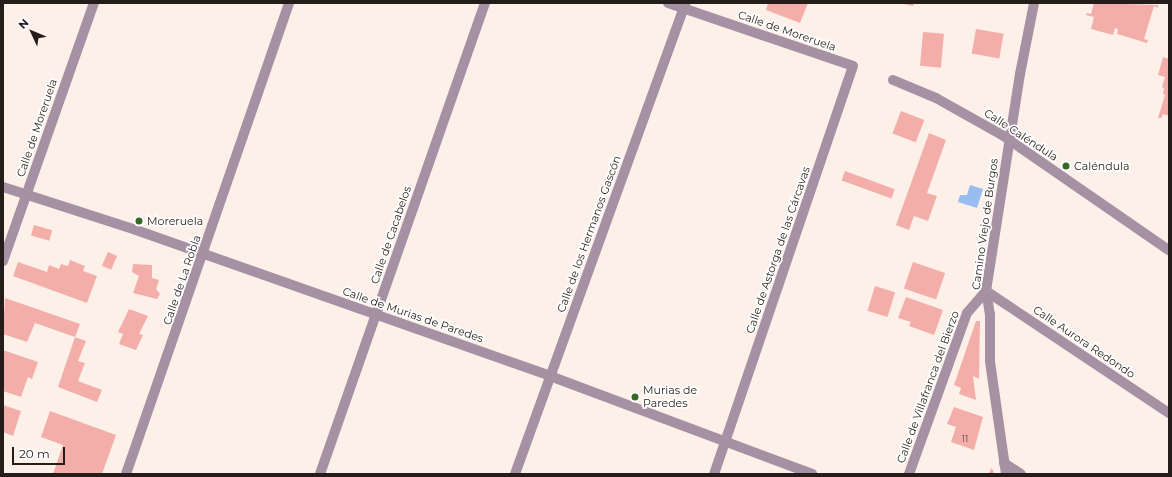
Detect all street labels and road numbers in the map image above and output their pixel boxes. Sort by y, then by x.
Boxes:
street label: Calle de Moreruela [736,8,838,54]
street label: Calle de Moreruela [14,77,60,179]
street label: Calle Caléndula [982,106,1060,164]
street label: Calle de los Hermanos Gascón [554,154,624,314]
street label: Camino Viejo de Burgos [969,157,1001,291]
street label: Calle de Astorga de las Cárcavas [743,165,813,335]
street label: Calle de Cacabelos [368,184,414,286]
street label: Calle de La Robla [160,233,204,327]
street label: Calle de Murias de Paredes [341,285,485,345]
street label: Calle Aurora Redondo [1031,303,1137,381]
street label: Calle de Villafranca del Bierzo [894,309,962,465]

